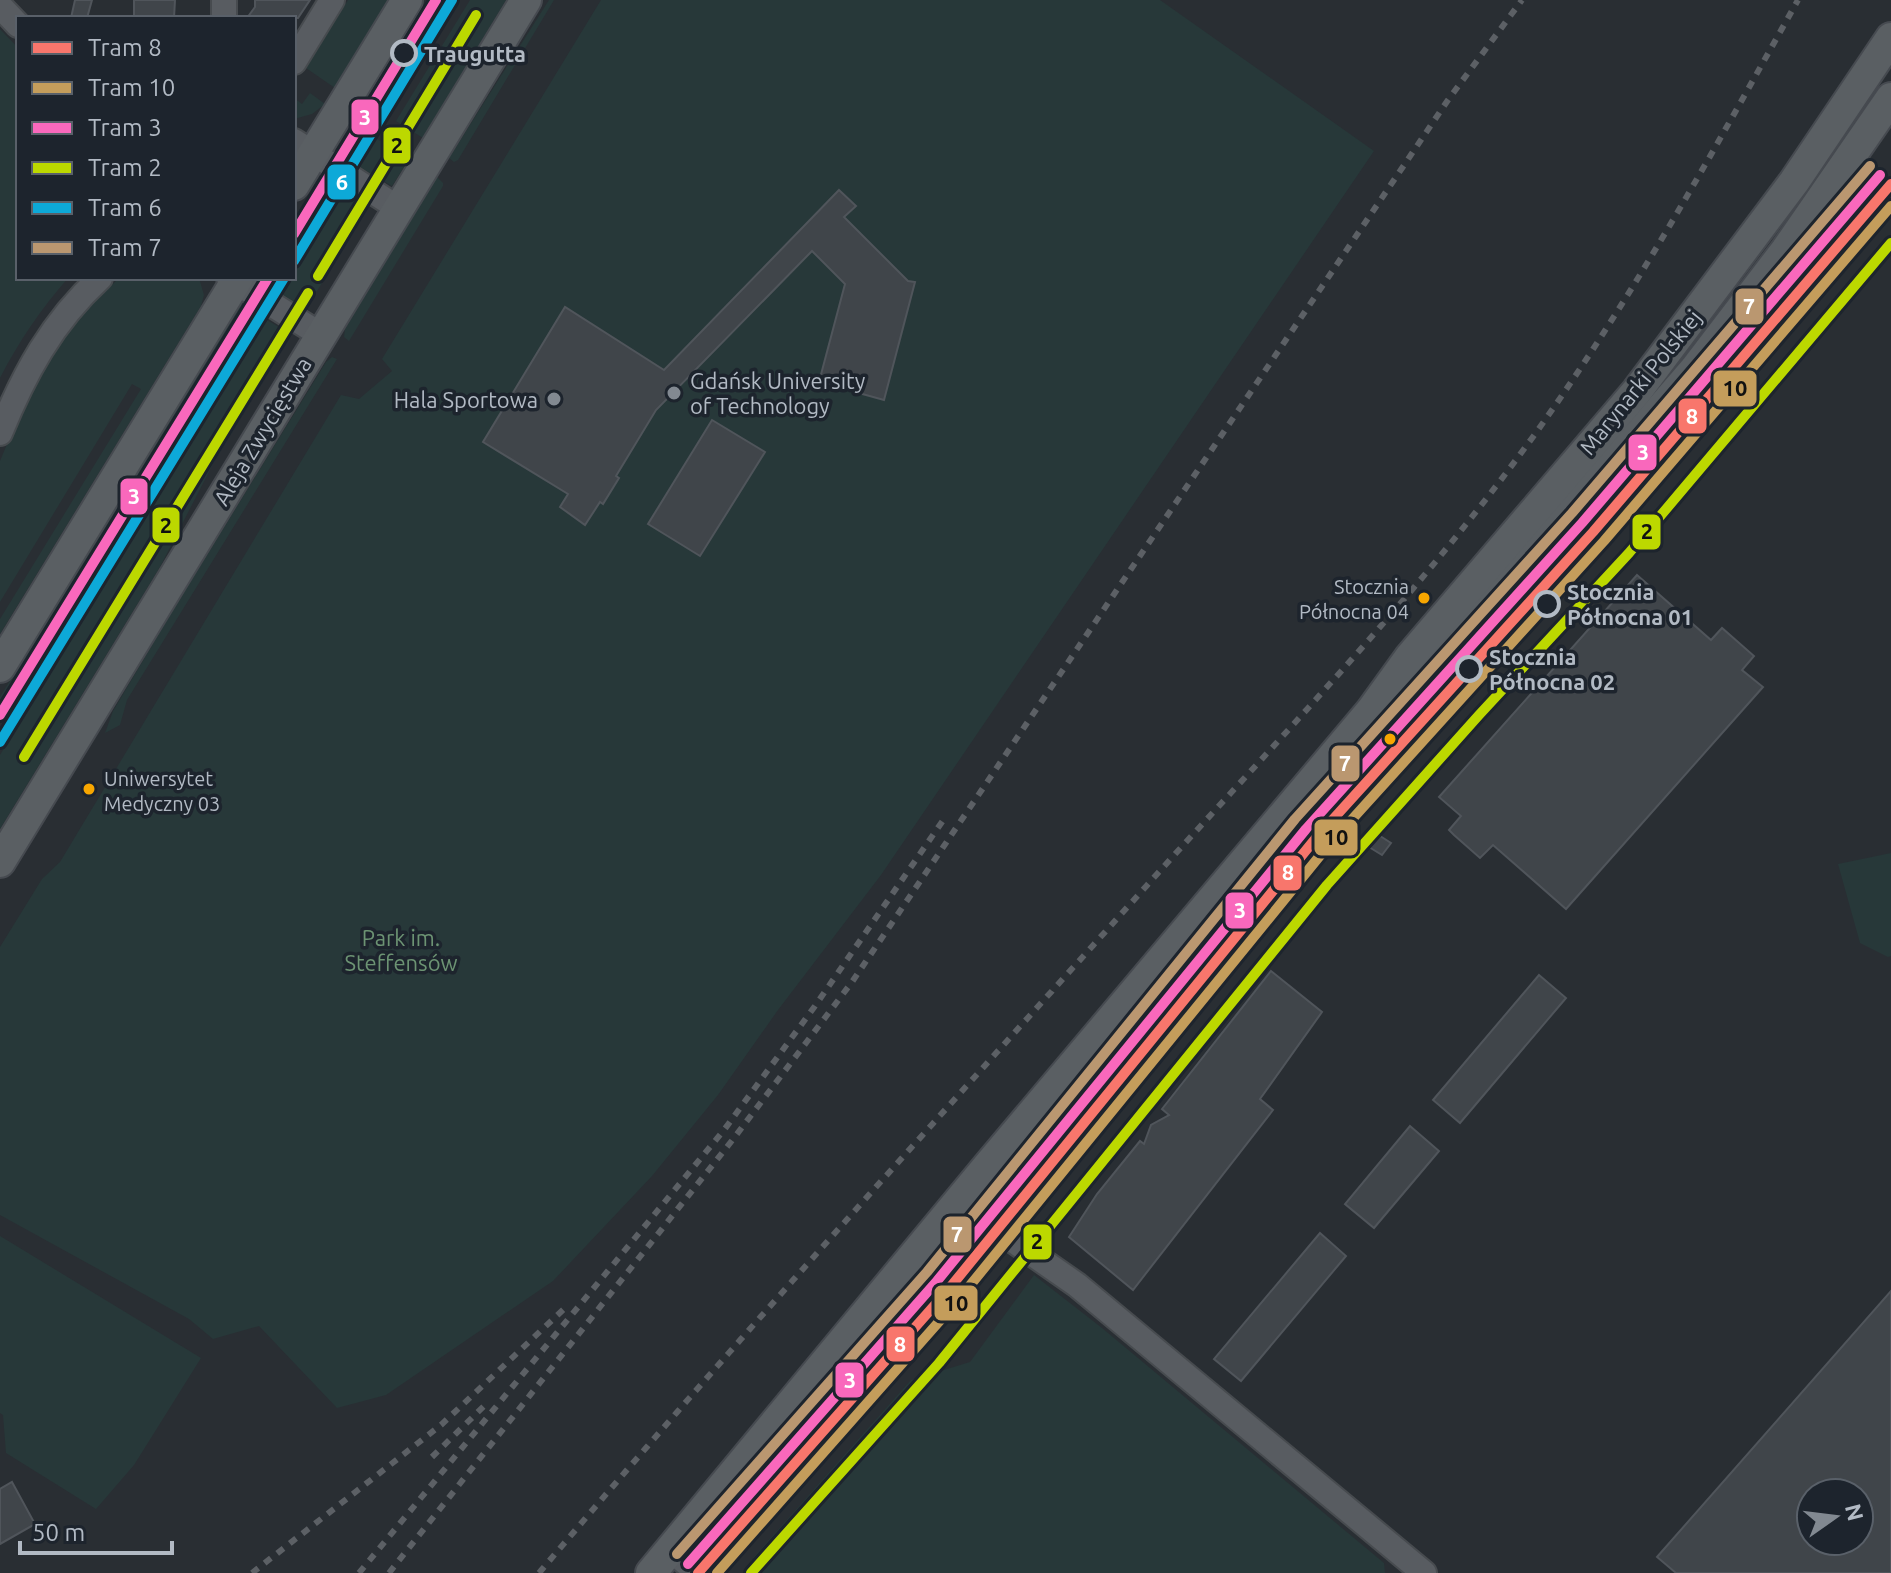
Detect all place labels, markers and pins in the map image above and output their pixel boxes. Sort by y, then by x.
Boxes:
marker: Traugutta [391,40,417,66]
place label: Traugutta [424,41,526,66]
place label: Gdańsk University of Technology [690,368,866,418]
marker: Gdańsk University of Technology [665,384,683,402]
place label: Hala Sportowa [394,387,538,412]
marker: Hala Sportowa [545,390,563,408]
place label: Stocznia Północna 04 [1299,575,1409,623]
place label: Stocznia Północna 01 [1567,579,1693,629]
marker: Stocznia Północna 04 [1416,590,1432,606]
marker: Stocznia Północna 01 [1534,591,1560,617]
place label: Stocznia Północna 02 [1489,644,1615,694]
marker: Stocznia Północna 02 [1456,656,1482,682]
unlabelled marker [1382,731,1398,747]
place label: Uniwersytet Medyczny 03 [104,767,220,815]
marker: Uniwersytet Medyczny 03 [81,781,97,797]

